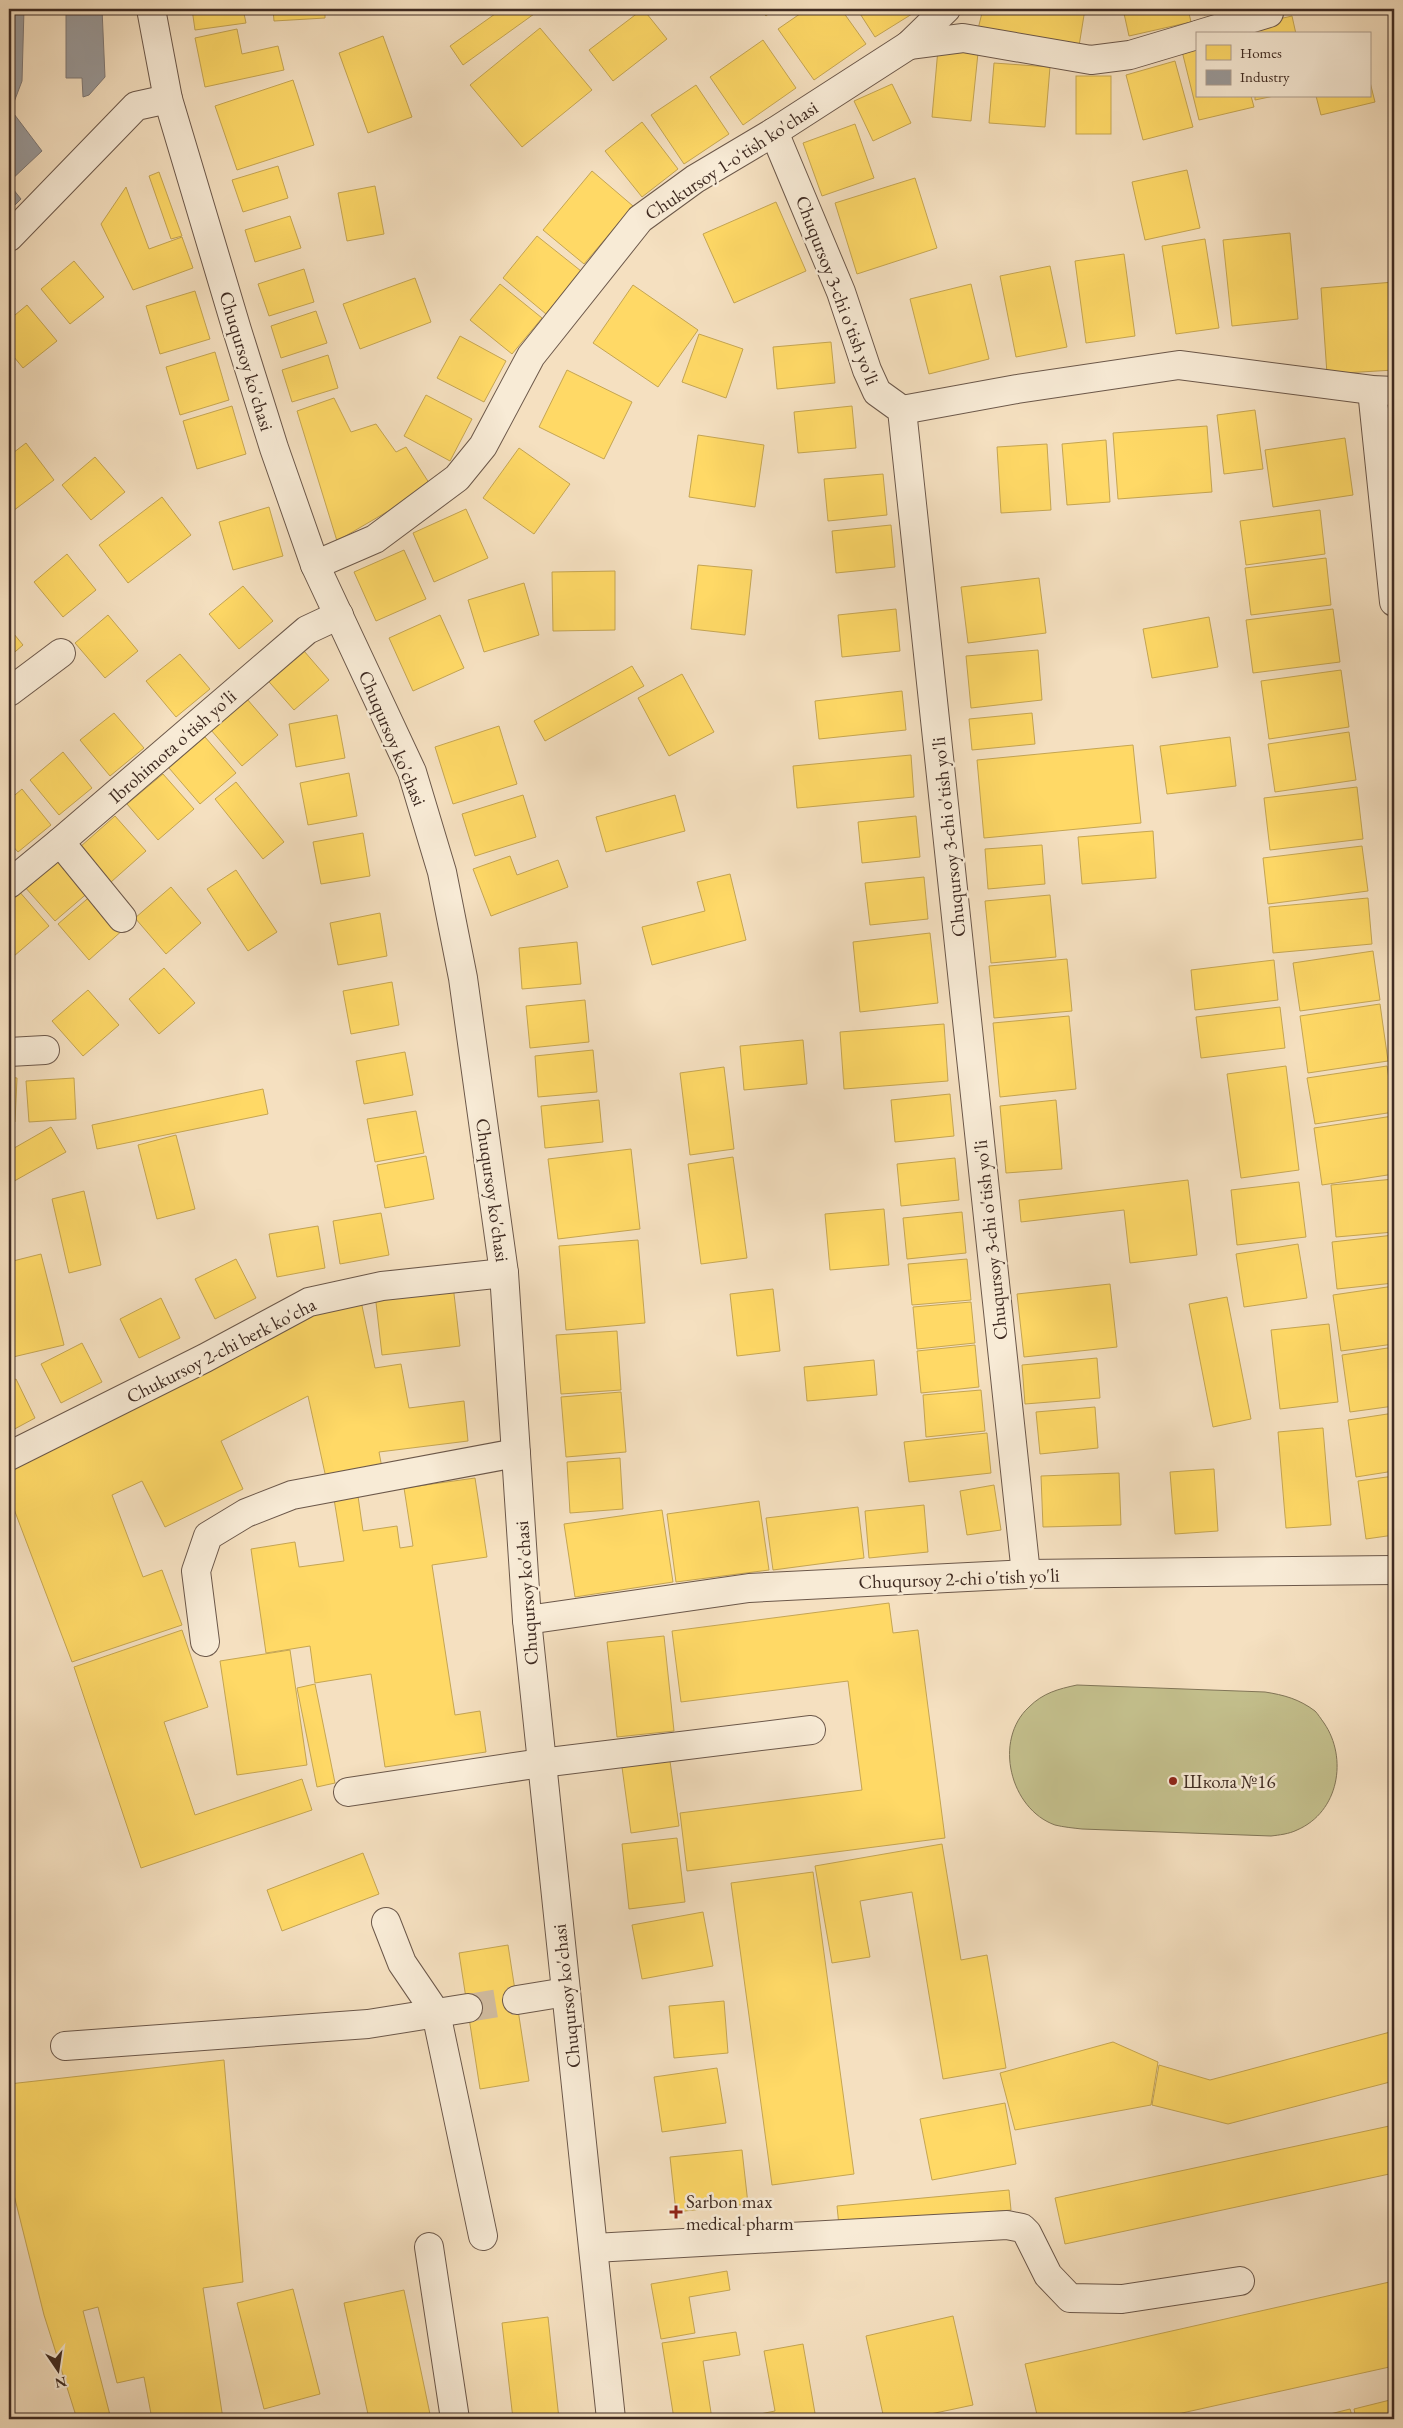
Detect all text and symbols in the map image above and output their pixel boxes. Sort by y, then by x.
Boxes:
legend [1196,32,1370,98]
text: Homes [1240,43,1282,62]
text: Industry [1240,67,1290,86]
street label: Chukursoy 1-o'tish ko'chasi [640,95,823,226]
street label: Chuqursoy 3-chi o'tish yo'li [790,192,885,389]
street label: Chuqursoy ko'chasi [213,288,280,434]
street label: Chuqursoy ko'chasi [353,667,432,810]
street label: Ibrohimota o'tish yo'li [103,684,242,809]
street label: Chuqursoy 3-chi o'tish yo'li [926,735,971,938]
street label: Chuqursoy ko'chasi [470,1117,515,1264]
street label: Chuqursoy 3-chi o'tish yo'li [968,1138,1013,1341]
street label: Chukursoy 2-chi berk ko'cha [122,1292,321,1409]
street label: Chuqursoy ko'chasi [509,1520,544,1666]
street label: Chuqursoy 2-chi o'tish yo'li [858,1562,1060,1594]
place label: Школа №16 [1183,1769,1276,1794]
marker: Школа №16 [1167,1775,1179,1787]
street label: Chuqursoy ko'chasi [546,1922,586,2069]
place label: Sarbon max medical pharm [686,2189,794,2236]
marker: Sarbon max medical pharm [670,2206,682,2218]
north arrow [32,2346,82,2396]
text: N [53,2373,68,2393]

